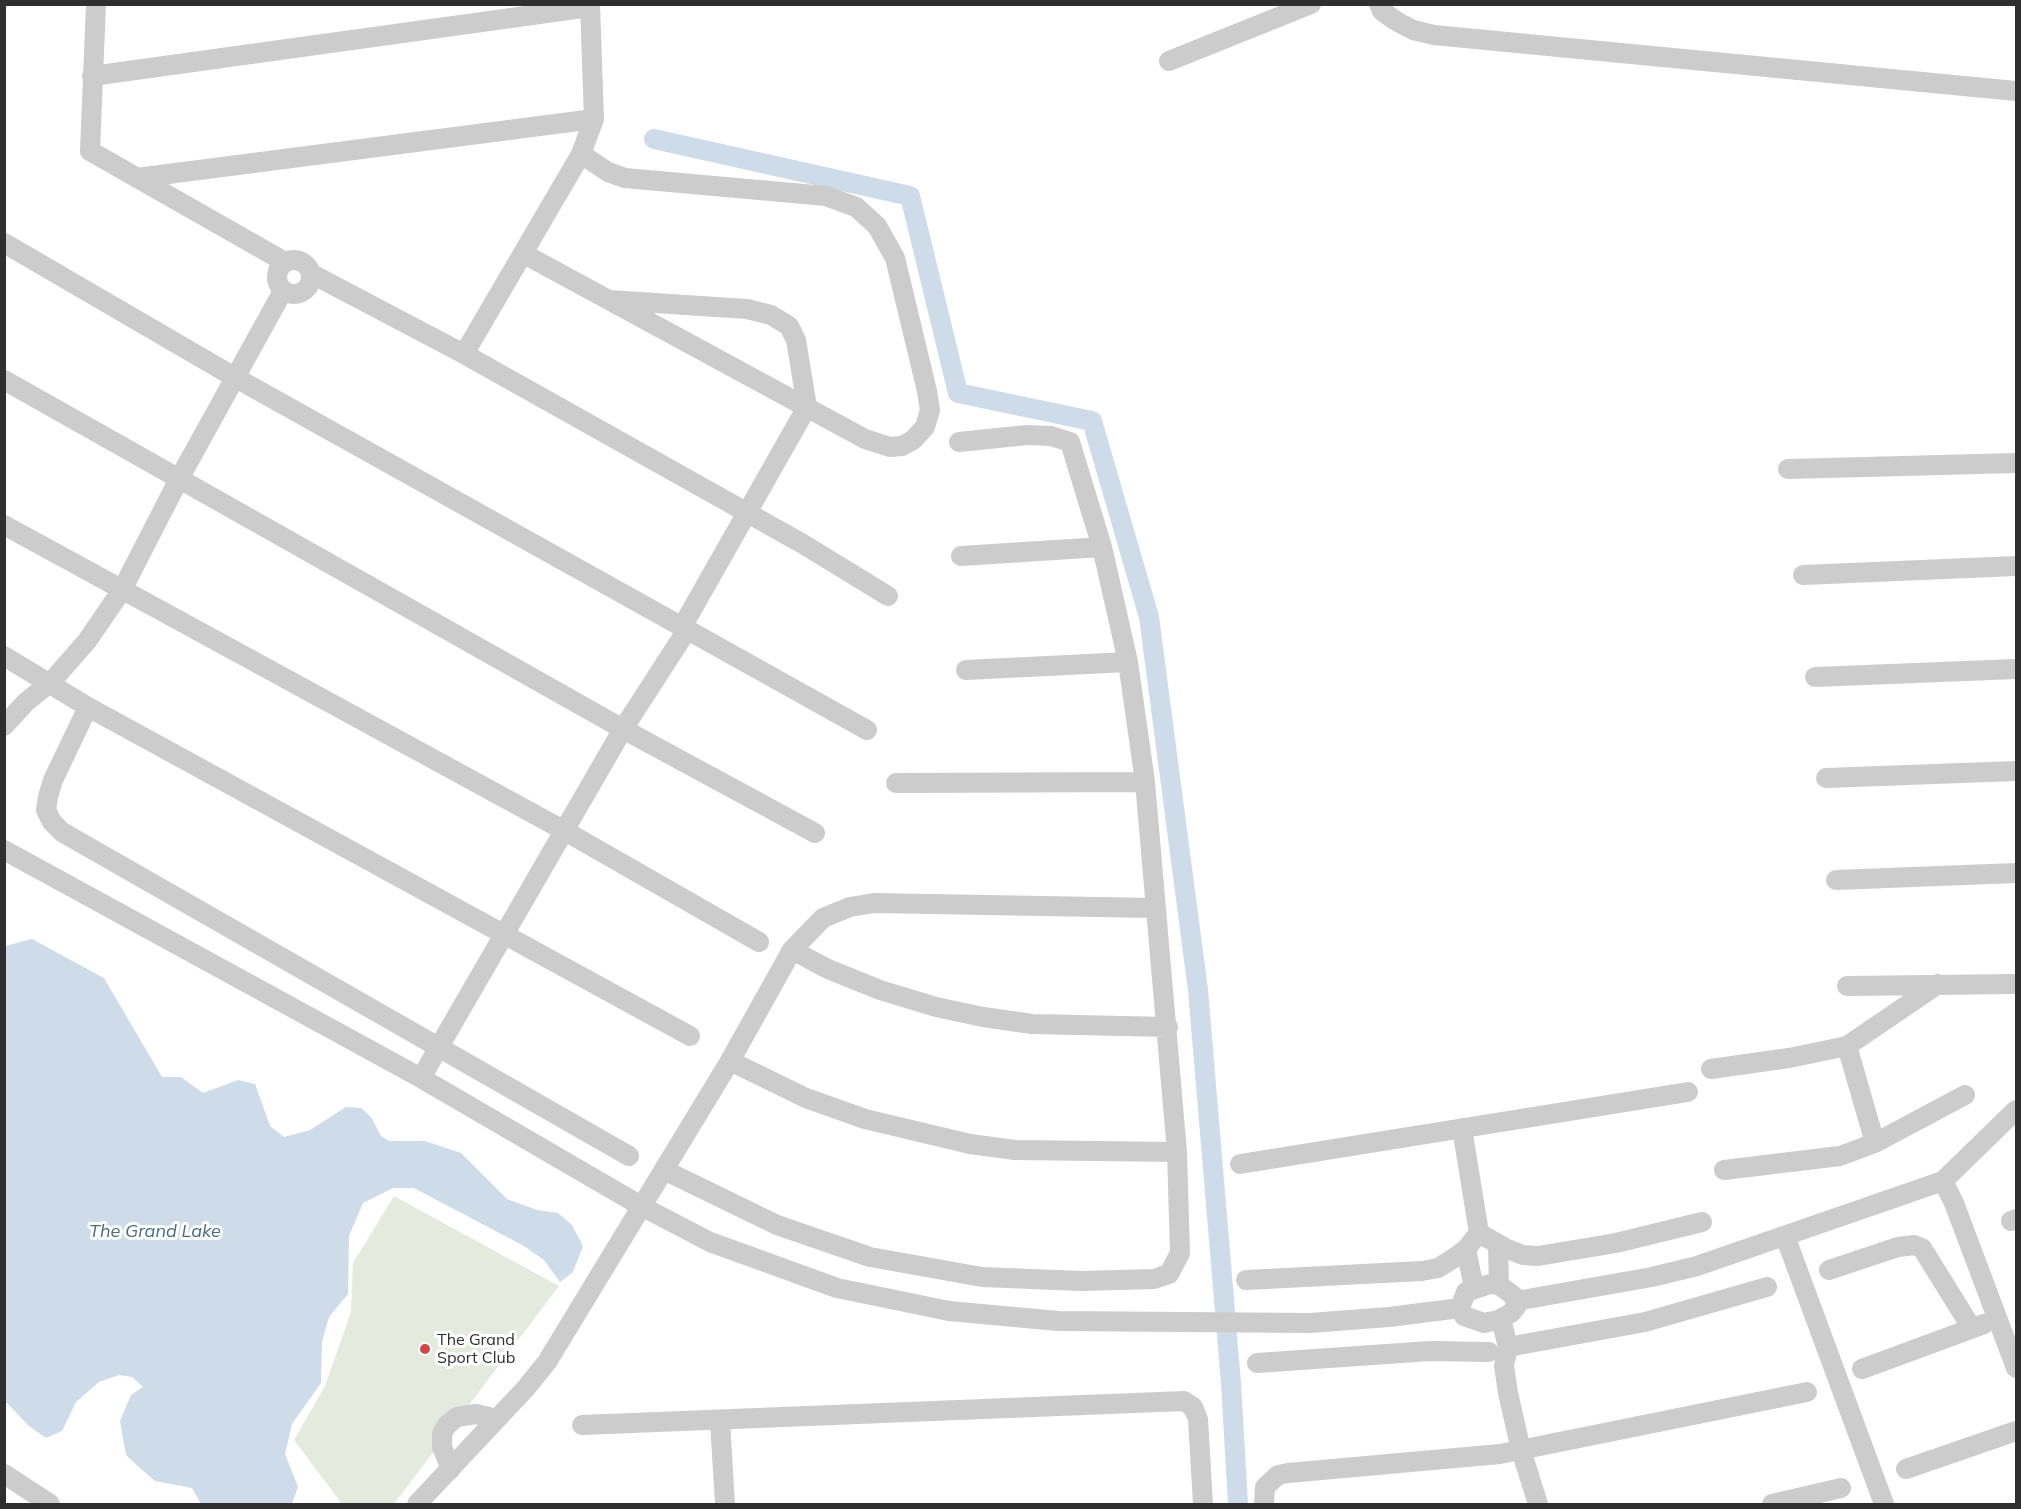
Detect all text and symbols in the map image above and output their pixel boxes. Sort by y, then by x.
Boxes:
water label: The Grand Lake [89,1221,221,1243]
place label: The Grand Sport Club [437,1330,515,1368]
marker: The Grand Sport Club [418,1342,432,1356]

